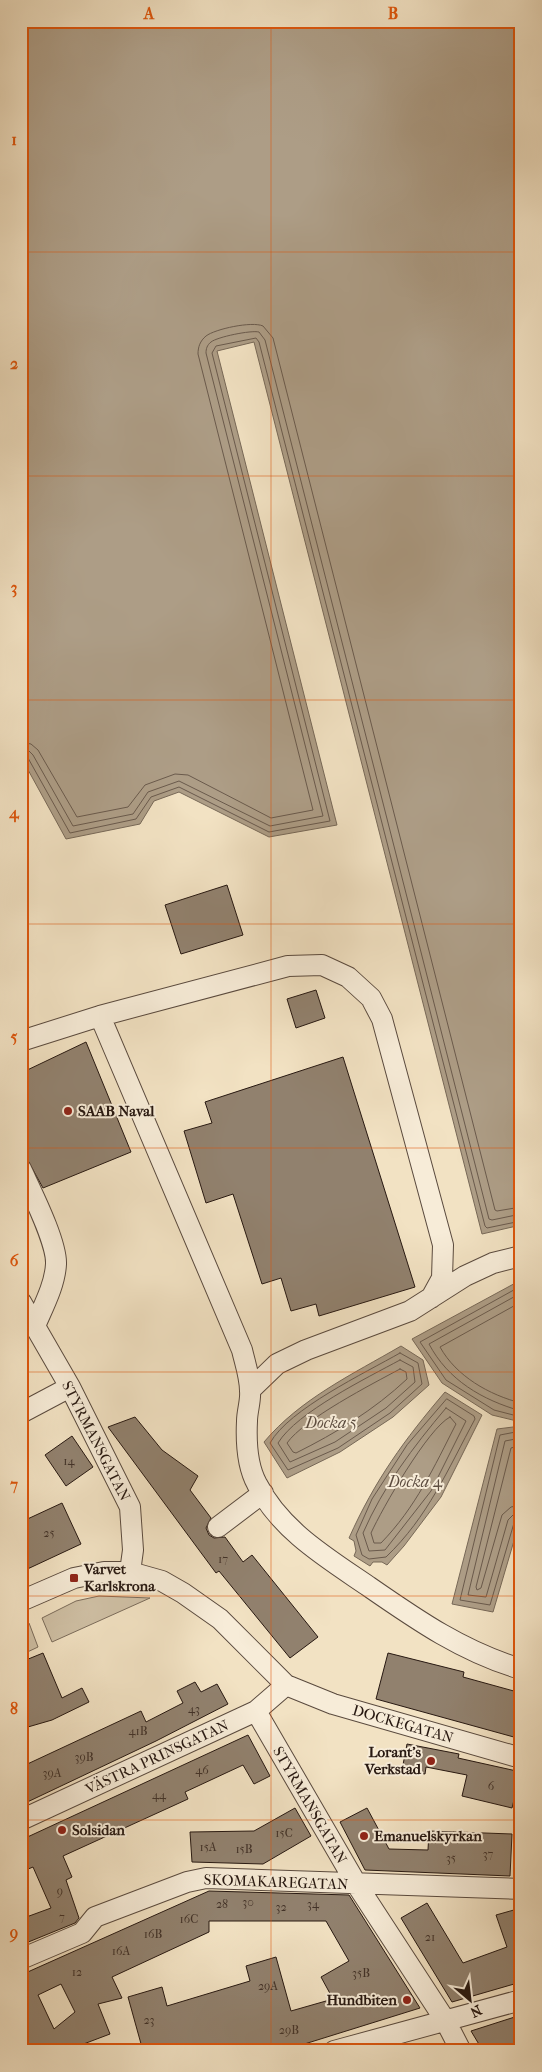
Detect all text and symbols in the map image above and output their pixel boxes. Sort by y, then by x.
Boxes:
text: A [143,4,155,23]
text: B [388,4,398,23]
text: 1 [11,130,17,149]
text: 2 [10,354,18,373]
text: 3 [11,578,17,598]
text: 4 [8,803,20,823]
text: 5 [11,1027,18,1046]
place label: SAAB Naval [78,1102,155,1120]
marker: SAAB Naval [62,1105,74,1117]
text: 6 [10,1251,19,1270]
street label: STYRMANSGATAN [58,1378,134,1505]
water label: Docka 5 [304,1413,357,1432]
house number: 14 [63,1454,76,1468]
water label: Docka 4 [387,1472,443,1491]
text: 7 [9,1475,18,1494]
house number: 25 [43,1526,55,1540]
house number: 17 [218,1552,228,1566]
place label: Varvet Karlskrona [83,1560,156,1595]
marker: Varvet Karlskrona [68,1572,80,1584]
text: 8 [10,1699,18,1718]
street label: DOCKEGATAN [350,1701,456,1747]
house number: 43 [188,1702,200,1716]
street label: VÄSTRA PRINSGATAN [82,1716,232,1799]
house number: 41B [128,1724,148,1738]
street label: STYRMANSGATAN [269,1743,351,1867]
place label: Lorant's Verkstad [364,1743,422,1778]
house number: 39B [74,1750,94,1764]
marker: Lorant's Verkstad [425,1755,437,1767]
house number: 46 [195,1763,209,1777]
house number: 39A [43,1766,62,1780]
house number: 6 [488,1779,495,1793]
house number: 44 [152,1788,167,1802]
place label: Solsidan [72,1821,125,1839]
marker: Solsidan [56,1824,68,1836]
house number: 15C [275,1826,293,1840]
place label: Emanuelskyrkan [374,1827,482,1845]
marker: Emanuelskyrkan [358,1830,370,1842]
house number: 15A [199,1840,217,1854]
house number: 15B [235,1842,253,1856]
house number: 37 [483,1847,494,1861]
house number: 35 [446,1851,456,1865]
street label: SKOMAKAREGATAN [203,1870,349,1894]
house number: 9 [57,1884,63,1898]
house number: 30 [242,1895,254,1909]
house number: 28 [216,1897,228,1911]
house number: 34 [307,1897,320,1911]
house number: 32 [275,1900,287,1914]
house number: 7 [59,1910,65,1924]
house number: 16C [180,1912,198,1926]
text: 9 [9,1923,18,1943]
house number: 16B [144,1927,162,1941]
house number: 21 [425,1930,435,1944]
house number: 16A [112,1944,130,1958]
house number: 12 [72,1965,82,1979]
house number: 35B [352,1966,370,1980]
north arrow [444,1974,494,2024]
house number: 29A [258,1979,278,1993]
place label: Hundbiten [326,1991,397,2009]
marker: Hundbiten [401,1994,413,2006]
text: N [467,2001,485,2021]
house number: 23 [143,2013,155,2027]
house number: 29B [279,2023,299,2037]

